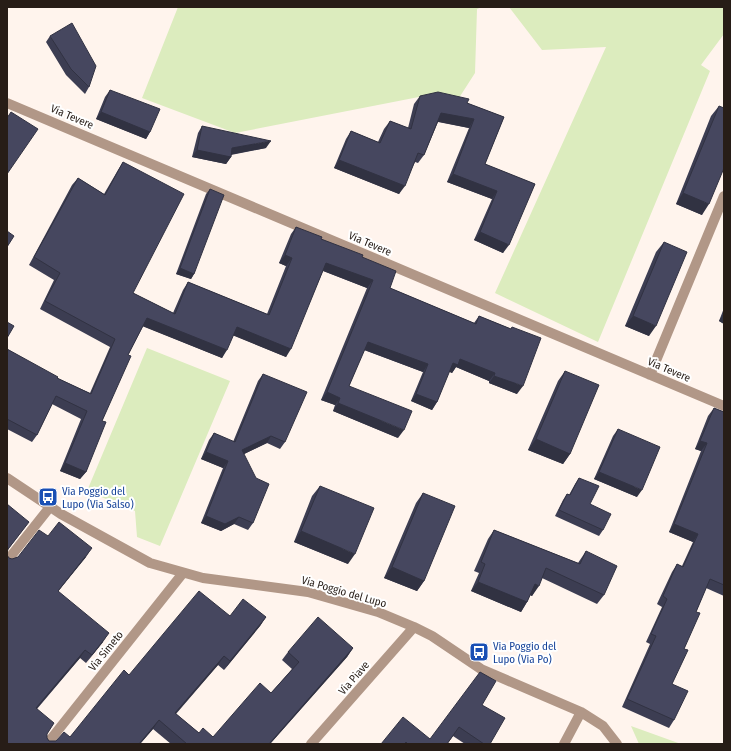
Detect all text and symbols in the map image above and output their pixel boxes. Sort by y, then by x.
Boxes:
street label: Via Tevere [49,102,95,132]
street label: Via Tevere [347,229,393,259]
street label: Via Tevere [646,355,692,385]
place label: Via Poggio del Lupo (Via Salso) [62,485,134,511]
bus stop icon: Via Poggio del Lupo (Via Salso) [37,486,59,508]
street label: Via Poggio del Lupo [300,574,388,610]
street label: Via Simeto [86,628,126,674]
place label: Via Poggio del Lupo (Via Po) [493,640,556,666]
bus stop icon: Via Poggio del Lupo (Via Po) [468,641,490,663]
street label: Via Piave [336,658,372,698]

